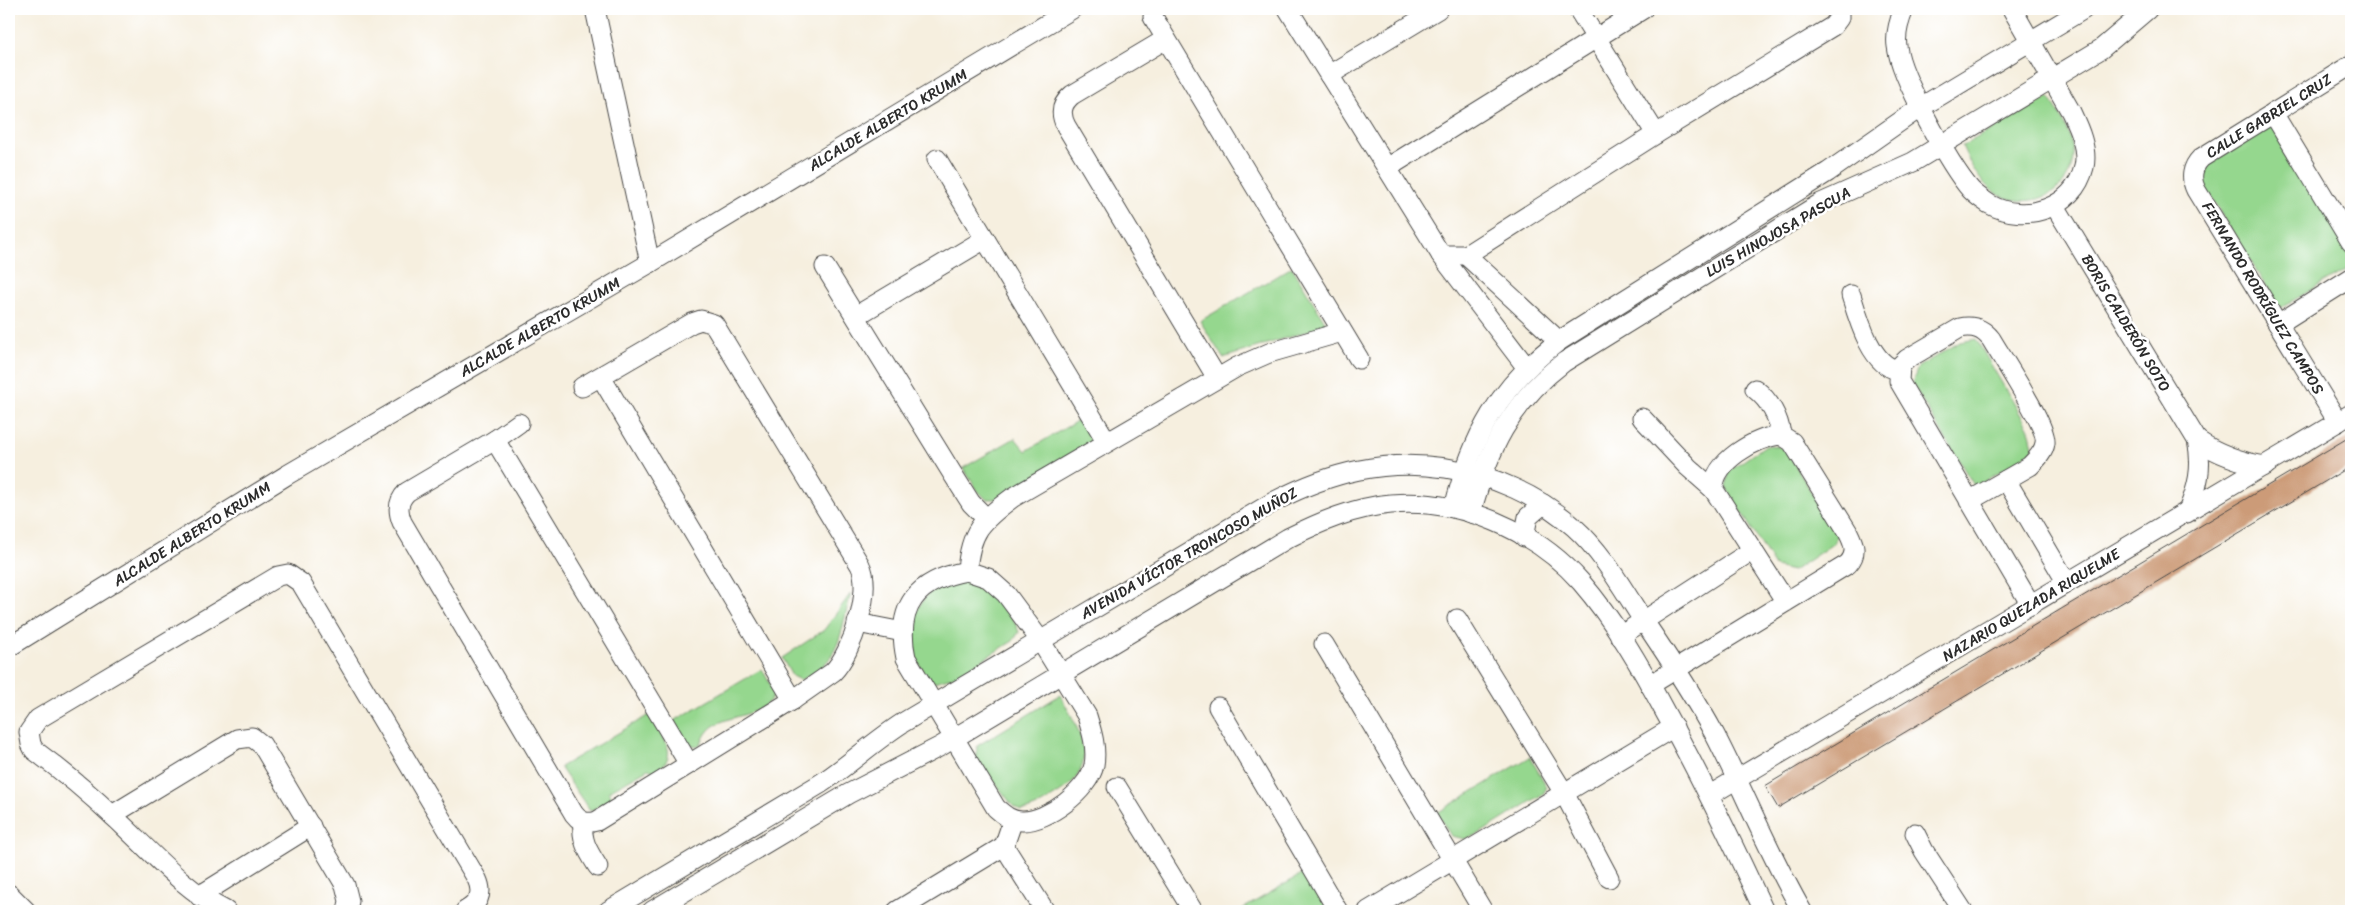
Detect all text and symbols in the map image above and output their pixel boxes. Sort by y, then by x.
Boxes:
street label: ALCALDE ALBERTO KRUMM [802,62,973,179]
street label: CALLE GABRIEL CRUZ [2201,67,2337,165]
street label: LUIS HINOJOSA PASCUA [1700,180,1856,284]
street label: FERNANDO RODRÍGUEZ CAMPOS [2195,196,2331,400]
street label: BORIS CALDERÓN SOTO [2074,249,2178,397]
street label: ALCALDE ALBERTO KRUMM [454,270,625,384]
street label: ALCALDE ALBERTO KRUMM [107,475,276,594]
street label: AVENIDA VÍCTOR TRONCOSO MUÑOZ [1074,480,1303,627]
street label: NAZARIO QUEZADA RIQUELME [1937,540,2127,669]

